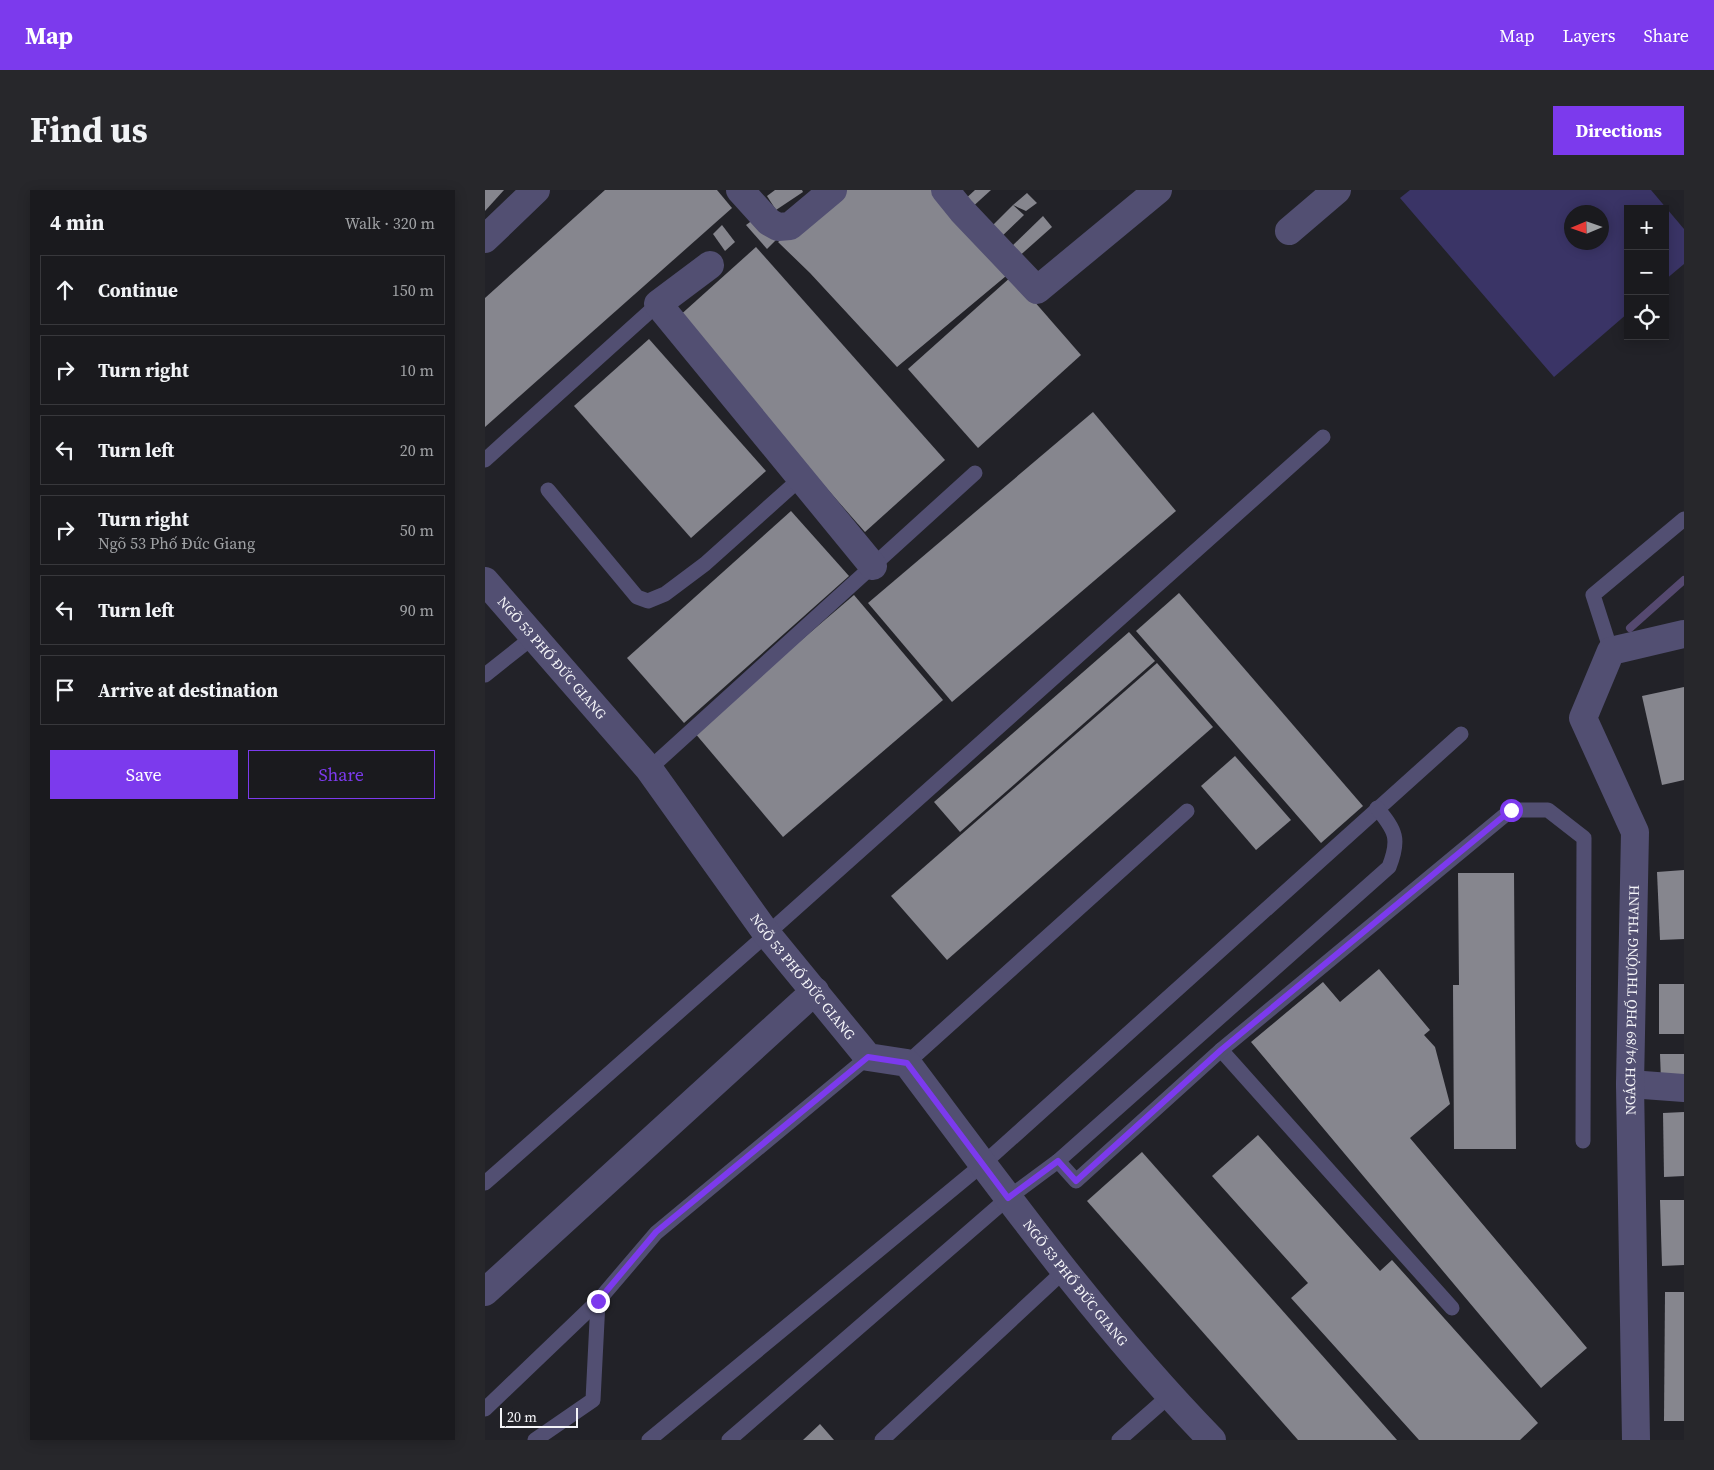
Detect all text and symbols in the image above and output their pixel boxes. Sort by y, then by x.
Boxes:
text: Map [25,19,73,52]
text: Map [1499,23,1534,48]
text: Layers [1562,23,1615,48]
text: Share [1643,23,1689,48]
text: Find us [30,106,148,154]
button: Directions [1553,106,1684,155]
north arrow [1564,205,1609,250]
map controls [1624,205,1669,340]
button: + [1624,205,1669,250]
text: 4 min [50,208,105,237]
text: Walk · 320 m [345,212,435,234]
button: − [1624,250,1669,295]
icon: ahead [51,276,79,304]
text: Continue [98,277,178,303]
text: 150 m [392,279,434,301]
button: locate [1624,295,1669,340]
icon: right [51,356,79,384]
text: Turn right [98,357,189,383]
text: 10 m [400,359,434,381]
icon: left [51,436,79,464]
text: Turn left [98,437,174,463]
text: 20 m [400,439,434,461]
text: Turn right [98,506,189,532]
icon: right [51,516,79,544]
text: 50 m [400,519,434,541]
text: Ngõ 53 Phố Đức Giang [98,532,255,554]
street label: NGÕ 53 PHỐ ĐỨC GIANG [493,592,611,724]
icon: left [51,596,79,624]
text: Turn left [98,597,174,623]
text: 90 m [400,599,434,621]
icon: arrive [51,676,79,704]
text: Arrive at destination [98,677,278,703]
button: Save [50,750,238,799]
button: Share [248,750,435,799]
route start [1500,799,1523,822]
street label: NGÁCH 94/89 PHỐ THƯỢNG THANH [1620,885,1644,1115]
street label: NGÕ 53 PHỐ ĐỨC GIANG [746,910,860,1044]
street label: NGÕ 53 PHỐ ĐỨC GIANG [1019,1215,1133,1351]
route end [587,1290,610,1313]
scale bar [500,1405,577,1428]
text: 20 m [507,1407,537,1427]

